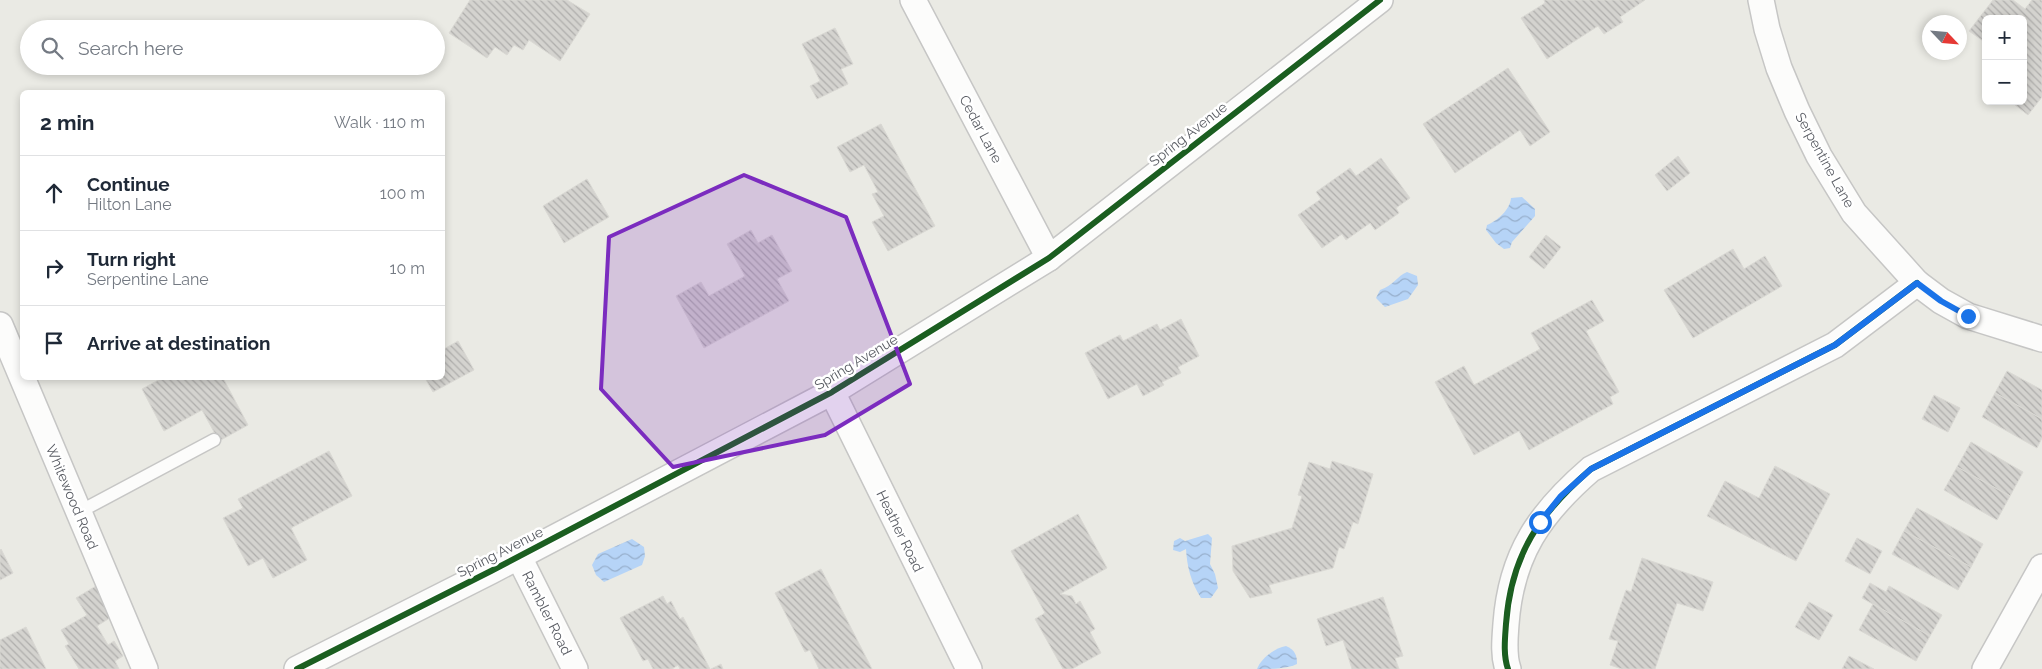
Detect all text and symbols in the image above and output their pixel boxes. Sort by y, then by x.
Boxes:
north arrow [1922,15,1967,60]
map controls [1982,15,2027,105]
button: + [1982,15,2027,60]
search box [20,20,445,75]
icon: search [38,34,66,62]
text: Search here [78,37,184,59]
button: − [1982,60,2027,105]
street label: Cedar Lane [956,92,1006,166]
street label: Spring Avenue [1146,99,1230,169]
text: 2 min [40,110,94,135]
street label: Serpentine Lane [1792,110,1858,210]
text: Walk · 110 m [334,113,425,132]
text: Continue [87,173,170,195]
icon: ahead [40,179,68,207]
text: 100 m [380,184,425,203]
text: Hilton Lane [87,195,172,214]
text: Turn right [87,248,176,270]
icon: right [40,254,68,282]
text: 10 m [390,259,425,278]
text: Serpentine Lane [87,270,209,289]
route end [1957,305,1980,328]
icon: arrive [40,329,68,357]
street label: Spring Avenue [812,331,900,393]
text: Arrive at destination [87,332,271,354]
street label: Whitewood Road [43,442,101,552]
street label: Heather Road [873,488,927,574]
route start [1529,511,1552,534]
street label: Spring Avenue [454,523,546,581]
street label: Rambler Road [519,568,575,658]

